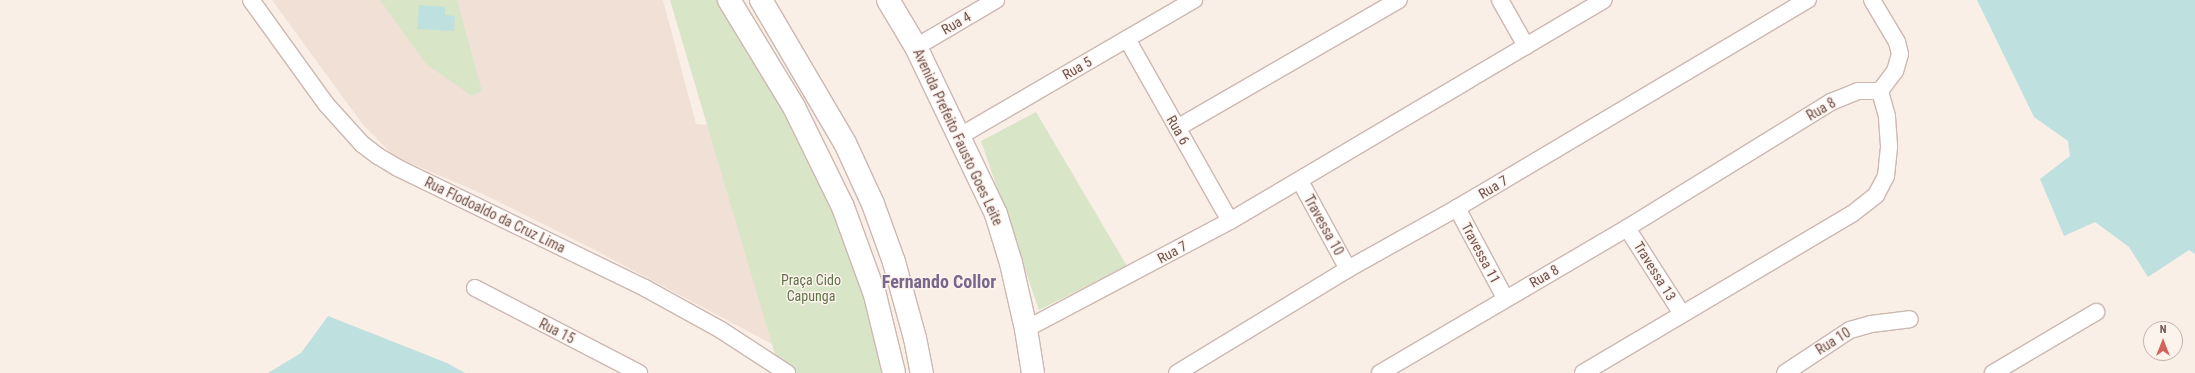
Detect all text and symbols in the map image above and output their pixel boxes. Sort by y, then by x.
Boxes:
street label: Rua 4 [938,8,974,38]
street label: Avenida Prefeito Fausto Goes Leite [910,46,1006,228]
street label: Rua 5 [1059,53,1095,83]
street label: Rua 8 [1803,94,1839,124]
street label: Rua 6 [1163,112,1193,148]
street label: Rua 7 [1475,172,1511,202]
street label: Rua Flodoaldo da Cruz Lima [422,174,568,256]
street label: Travessa 10 [1301,192,1347,258]
street label: Travessa 11 [1458,220,1504,286]
street label: Rua 7 [1154,237,1190,267]
street label: Travessa 13 [1630,238,1680,304]
street label: Rua 8 [1526,261,1562,291]
district label: Fernando Collor [882,271,996,293]
park label: Praça Cido Capunga [781,272,841,304]
street label: Rua 15 [536,315,578,347]
north arrow [2143,321,2183,361]
text: N [2160,323,2166,336]
street label: Rua 10 [1812,324,1854,358]

